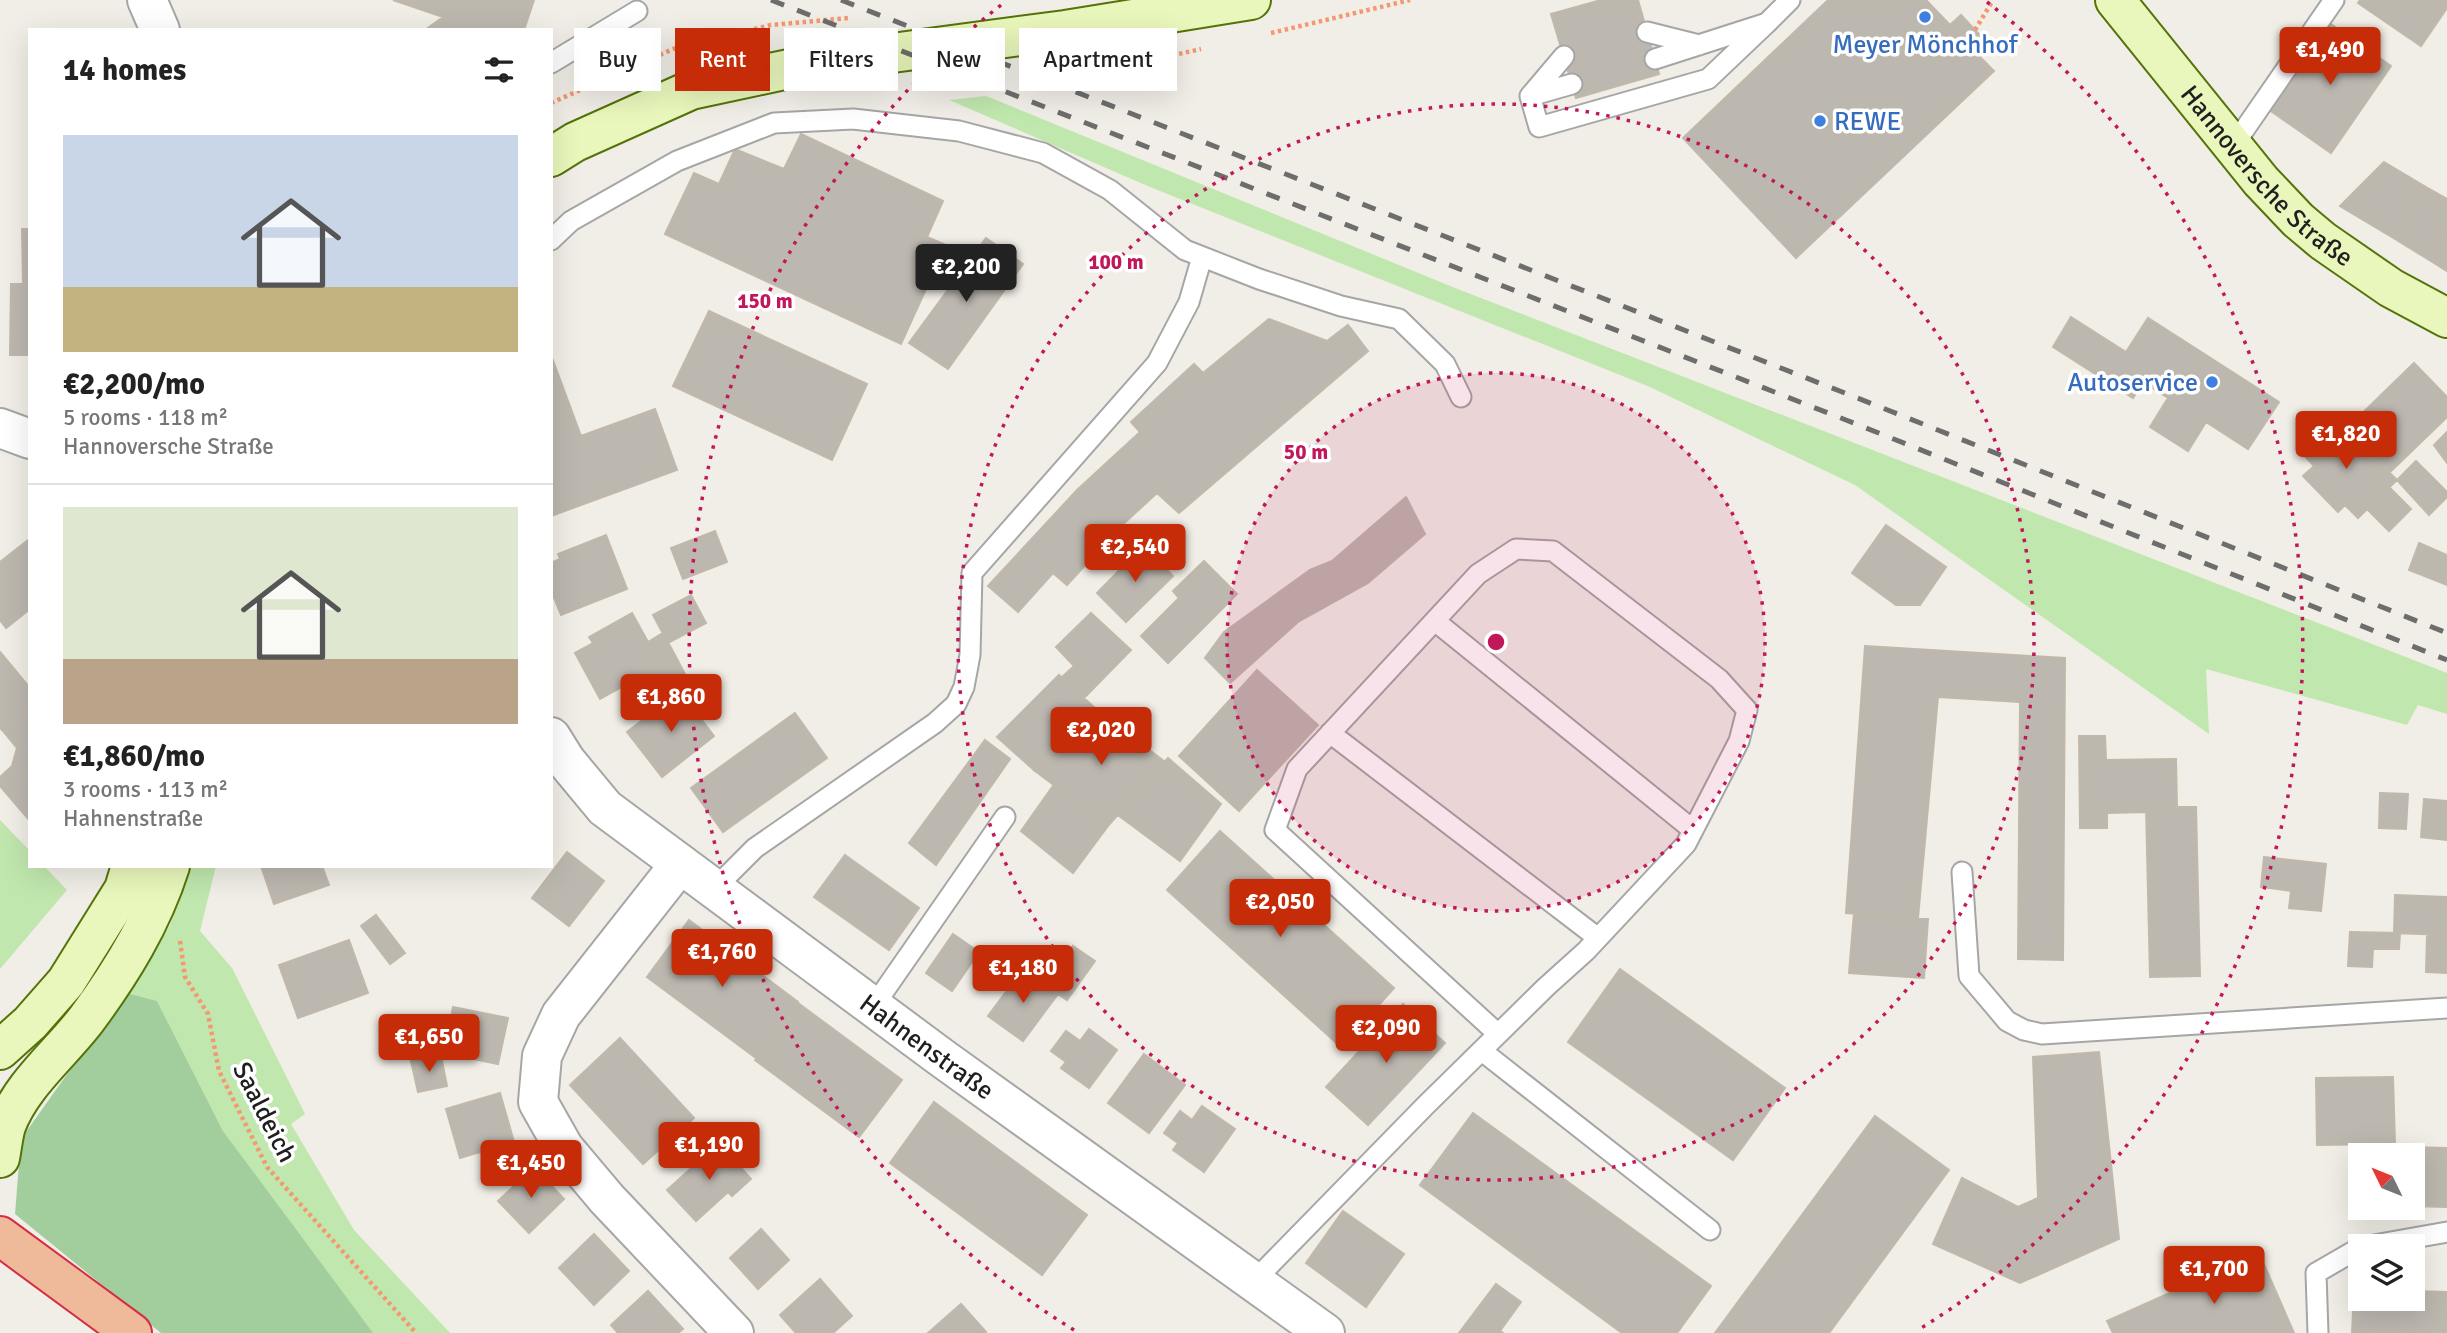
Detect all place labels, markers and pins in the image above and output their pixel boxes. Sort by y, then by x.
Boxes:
marker: Meyer Mönchhof [1917,9,1933,25]
pin: €1,490 [2273,28,2387,87]
place label: Meyer Mönchhof [1832,29,2019,61]
place label: REWE [1834,106,1901,138]
marker: REWE [1812,113,1828,129]
pin: €2,200 [909,244,1023,304]
place label: Autoservice [2067,367,2198,399]
marker: Autoservice [2204,374,2220,390]
pin: €1,820 [2289,412,2403,471]
pin: €2,540 [1078,524,1192,584]
centre of rings [1484,630,1508,654]
pin: €1,860 [614,674,728,734]
pin: €2,020 [1044,708,1158,767]
pin: €2,050 [1223,880,1337,939]
pin: €1,760 [665,930,779,989]
pin: €1,180 [966,946,1080,1005]
pin: €2,090 [1329,1006,1443,1065]
pin: €1,650 [372,1014,486,1074]
pin: €1,190 [652,1122,766,1182]
pin: €1,450 [474,1140,588,1200]
pin: €1,700 [2157,1246,2271,1306]

